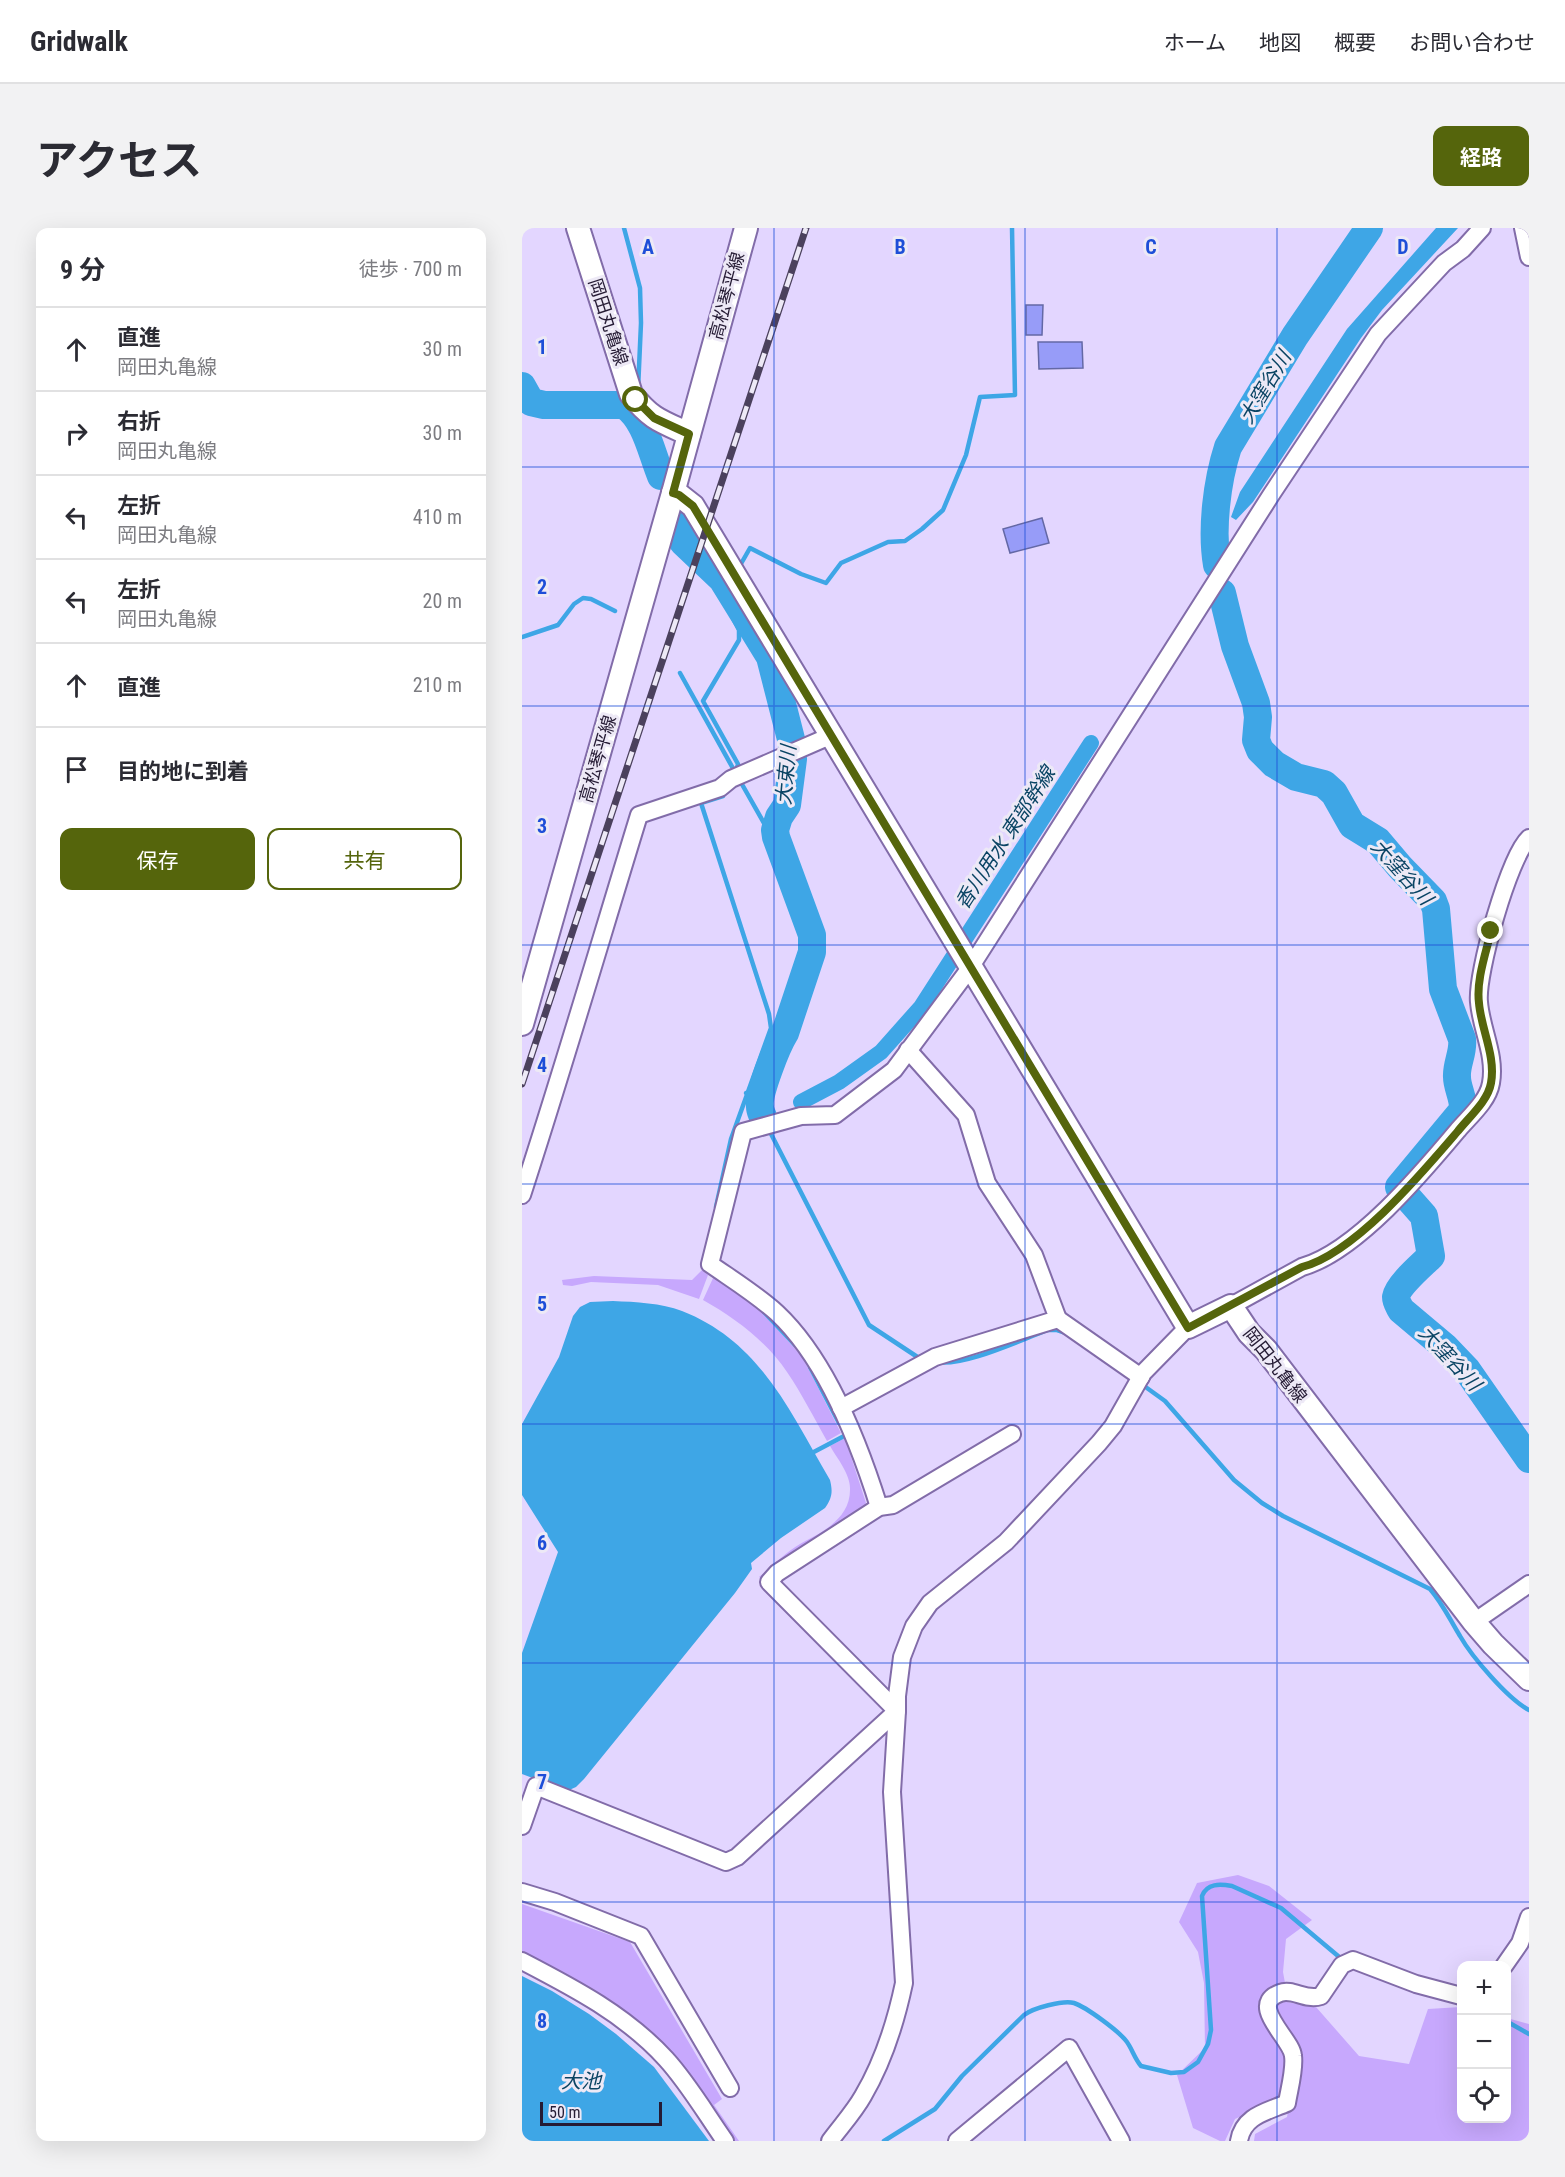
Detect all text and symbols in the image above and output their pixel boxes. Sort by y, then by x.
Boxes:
text: Gridwalk [30,25,128,58]
text: ホーム [1164,31,1226,55]
text: 地図 [1259,31,1301,55]
text: 概要 [1334,31,1376,55]
text: お問い合わせ [1409,31,1535,55]
button: 経路 [1433,126,1529,186]
text: アクセス [36,136,202,185]
text: A [642,235,654,259]
text: B [894,235,906,259]
text: C [1145,235,1157,259]
text: D [1397,235,1409,259]
street label: 高松琴平線 [705,250,748,342]
text: 9 分 [60,255,105,285]
text: 徒歩 · 700 m [359,257,462,281]
street label: 岡田丸亀線 [585,276,632,368]
text: 直進 [117,325,161,350]
icon: ahead [60,333,93,366]
text: 1 [537,335,547,359]
text: 30 m [423,337,462,361]
water label: 大窪谷川 [1234,345,1297,427]
text: 岡田丸亀線 [117,355,217,379]
route start [622,386,648,412]
text: 右折 [117,409,161,434]
icon: right [60,417,93,450]
text: 30 m [423,421,462,445]
text: 岡田丸亀線 [117,439,217,463]
text: 左折 [117,493,161,518]
icon: left [60,501,93,534]
text: 410 m [413,505,462,529]
text: 岡田丸亀線 [117,523,217,547]
text: 2 [537,575,547,599]
text: 左折 [117,577,161,602]
icon: left [60,585,93,618]
text: 20 m [423,589,462,613]
text: 岡田丸亀線 [117,607,217,631]
icon: ahead [60,669,93,702]
text: 210 m [413,673,462,697]
text: 直進 [117,675,161,700]
street label: 高松琴平線 [575,713,620,805]
water label: 大束川 [771,742,801,806]
icon: arrive [60,753,93,786]
text: 目的地に到着 [117,759,249,784]
water label: 香川用水 東部幹線 [950,760,1062,914]
text: 3 [537,814,547,838]
button: 保存 [60,828,255,890]
button: 共有 [267,828,462,890]
water label: 大窪谷川 [1366,834,1439,911]
route end [1477,917,1503,943]
text: 4 [537,1053,547,1077]
text: 5 [537,1292,547,1316]
water label: 大窪谷川 [1414,1321,1487,1397]
street label: 岡田丸亀線 [1239,1323,1311,1407]
text: 6 [537,1531,547,1555]
text: 7 [537,1770,547,1794]
map controls [1457,1961,1511,2123]
button: + [1457,1961,1511,2015]
text: 8 [537,2009,547,2033]
button: − [1457,2015,1511,2069]
water label: 大池 [561,2069,603,2093]
button: locate [1457,2069,1511,2123]
scale bar [540,2099,662,2126]
text: 50 m [549,2103,581,2122]

